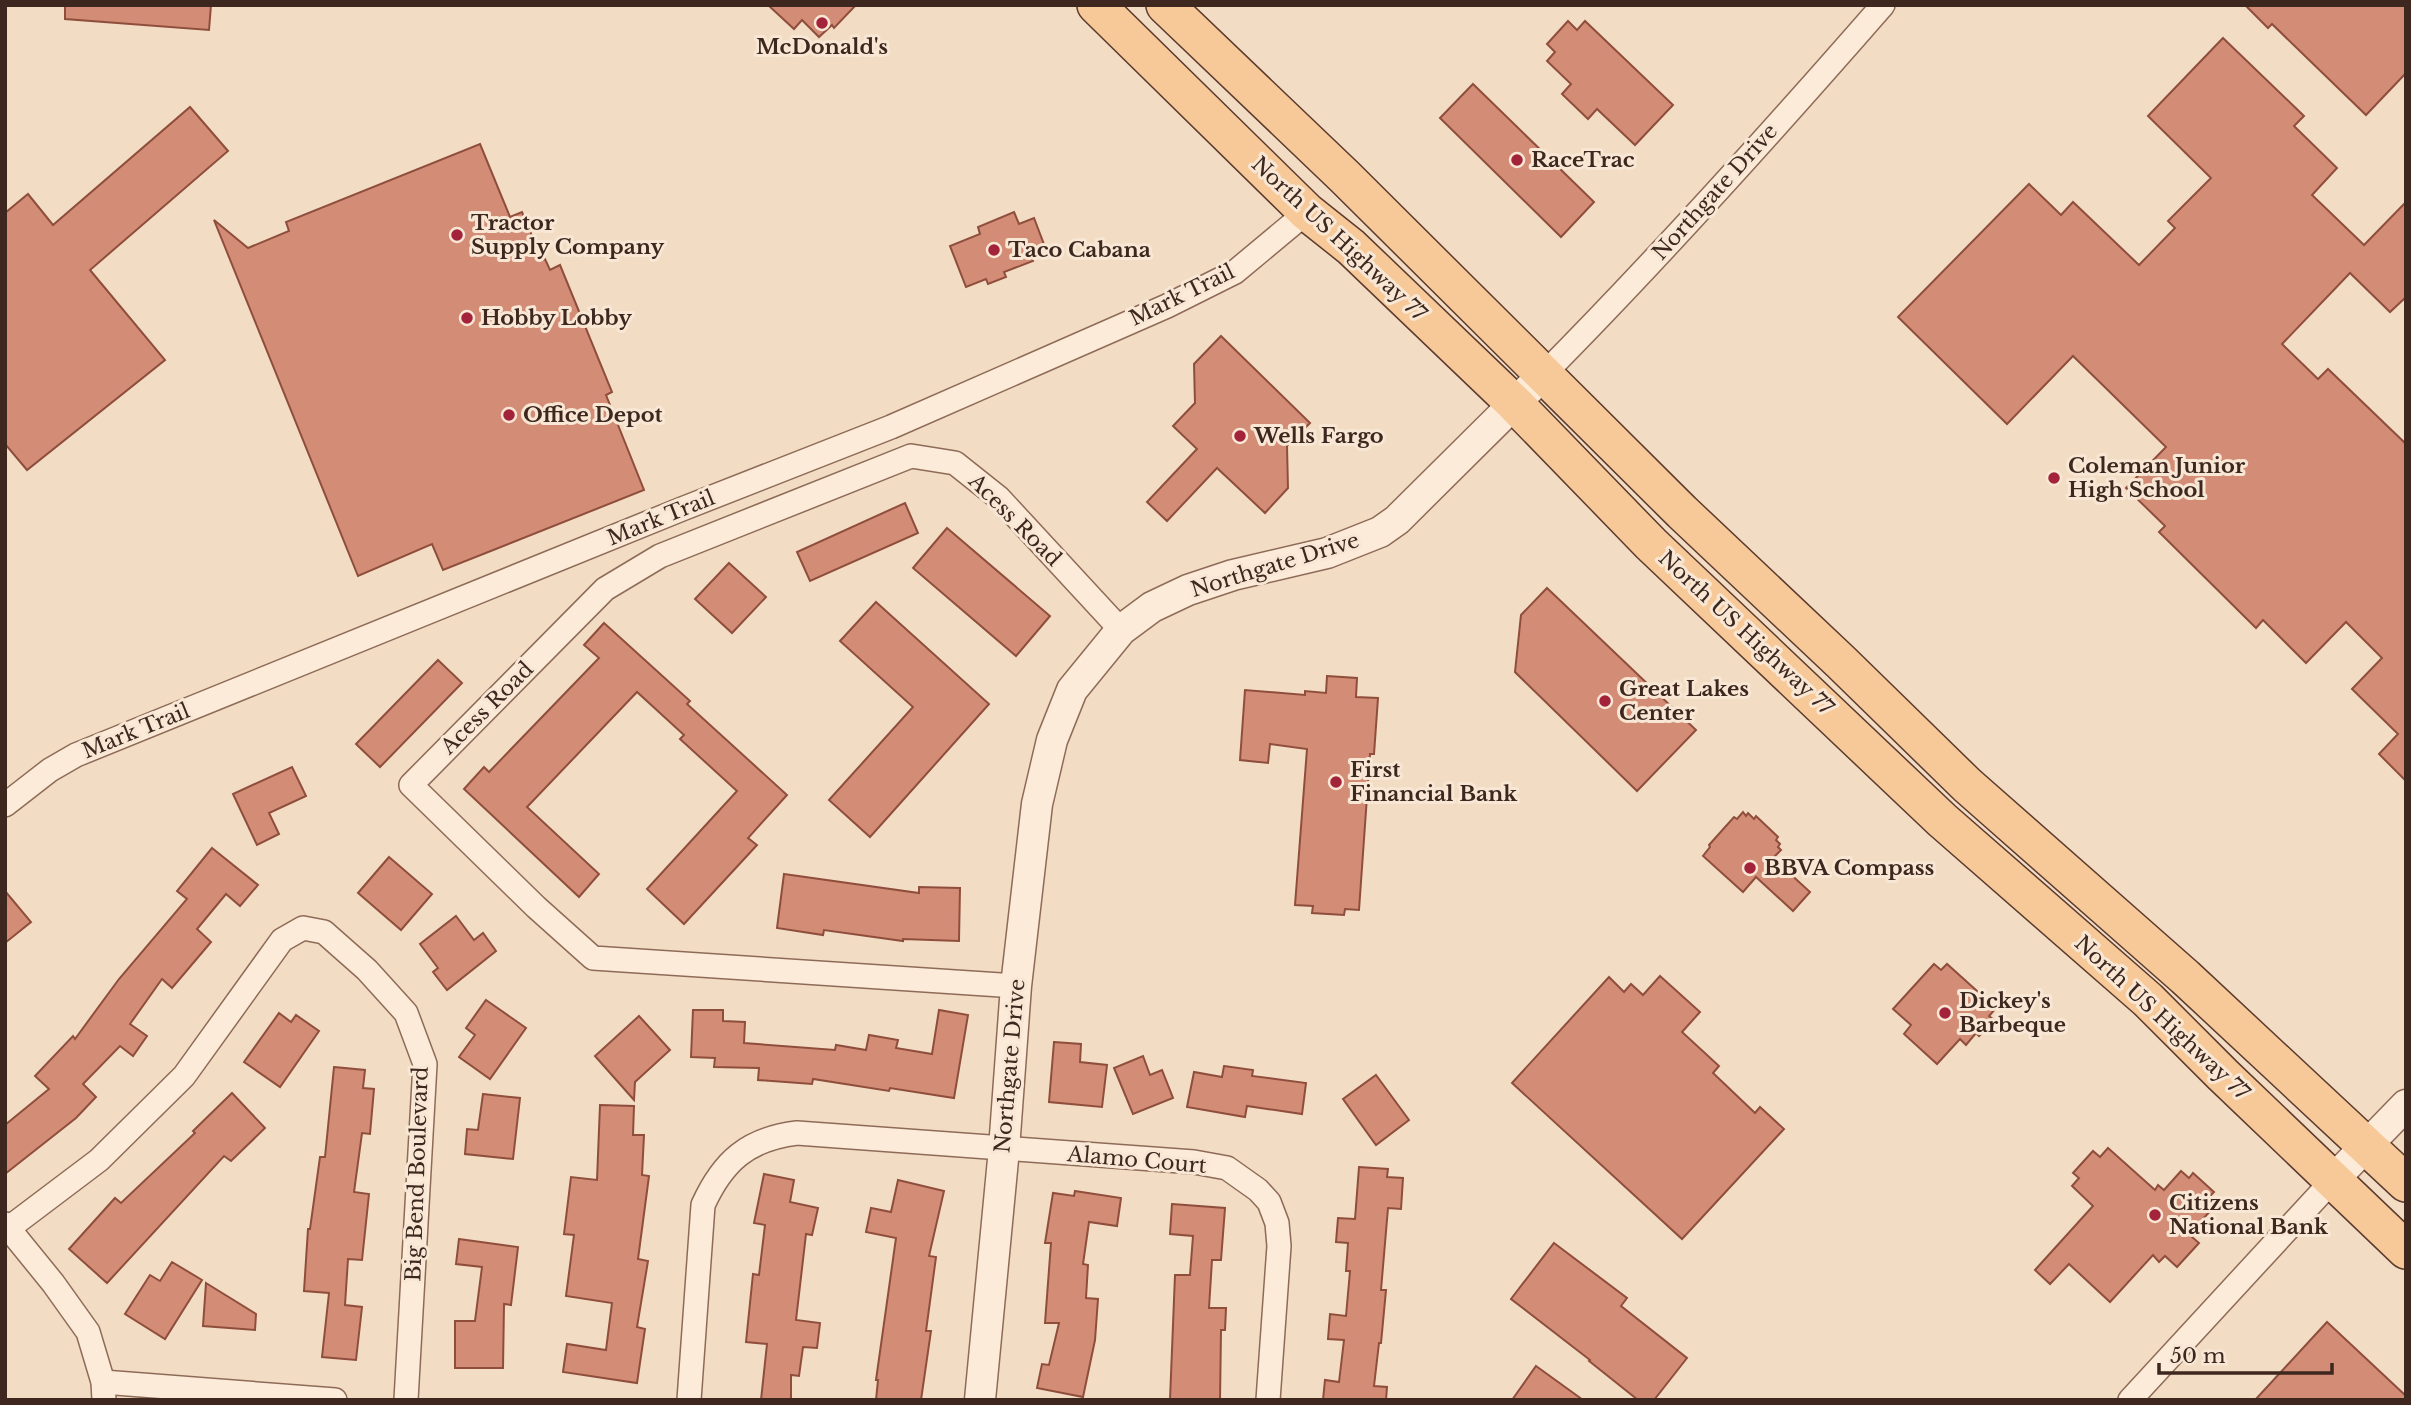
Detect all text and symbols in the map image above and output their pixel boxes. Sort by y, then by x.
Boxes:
marker: McDonald's [814,15,830,31]
place label: McDonald's [756,34,888,60]
street label: Northgate Drive [1647,118,1783,266]
place label: RaceTrac [1531,147,1635,173]
street label: North US Highway 77 [1246,151,1432,327]
marker: RaceTrac [1509,152,1525,168]
place label: Tractor Supply Company [471,210,664,260]
marker: Tractor Supply Company [449,227,465,243]
place label: Taco Cabana [1008,237,1151,263]
marker: Taco Cabana [986,242,1002,258]
street label: Mark Trail [1125,258,1239,332]
place label: Hobby Lobby [481,305,632,331]
marker: Hobby Lobby [459,310,475,326]
place label: Office Depot [523,402,663,428]
marker: Office Depot [501,407,517,423]
place label: Wells Fargo [1253,423,1384,449]
marker: Wells Fargo [1232,428,1248,444]
place label: Coleman Junior High School [2068,453,2246,503]
street label: Acess Road [963,468,1067,572]
marker: Coleman Junior High School [2046,470,2062,486]
street label: Mark Trail [603,485,719,551]
street label: Northgate Drive [1188,527,1362,603]
street label: North US Highway 77 [1653,545,1839,721]
street label: Acess Road [435,656,539,760]
place label: Great Lakes Center [1619,676,1749,726]
marker: Great Lakes Center [1597,693,1613,709]
street label: Mark Trail [78,698,194,764]
place label: First Financial Bank [1350,757,1518,807]
marker: First Financial Bank [1328,774,1344,790]
place label: BBVA Compass [1764,855,1935,881]
marker: BBVA Compass [1742,860,1758,876]
street label: North US Highway 77 [2069,930,2255,1106]
street label: Northgate Drive [989,978,1031,1154]
place label: Dickey's Barbeque [1959,988,2066,1038]
marker: Dickey's Barbeque [1937,1005,1953,1021]
street label: Big Bend Boulevard [400,1066,434,1282]
street label: Alamo Court [1065,1141,1208,1179]
place label: Citizens National Bank [2169,1190,2329,1240]
marker: Citizens National Bank [2147,1207,2163,1223]
scale bar [2159,1332,2332,1376]
text: 50 m [2170,1343,2226,1369]

